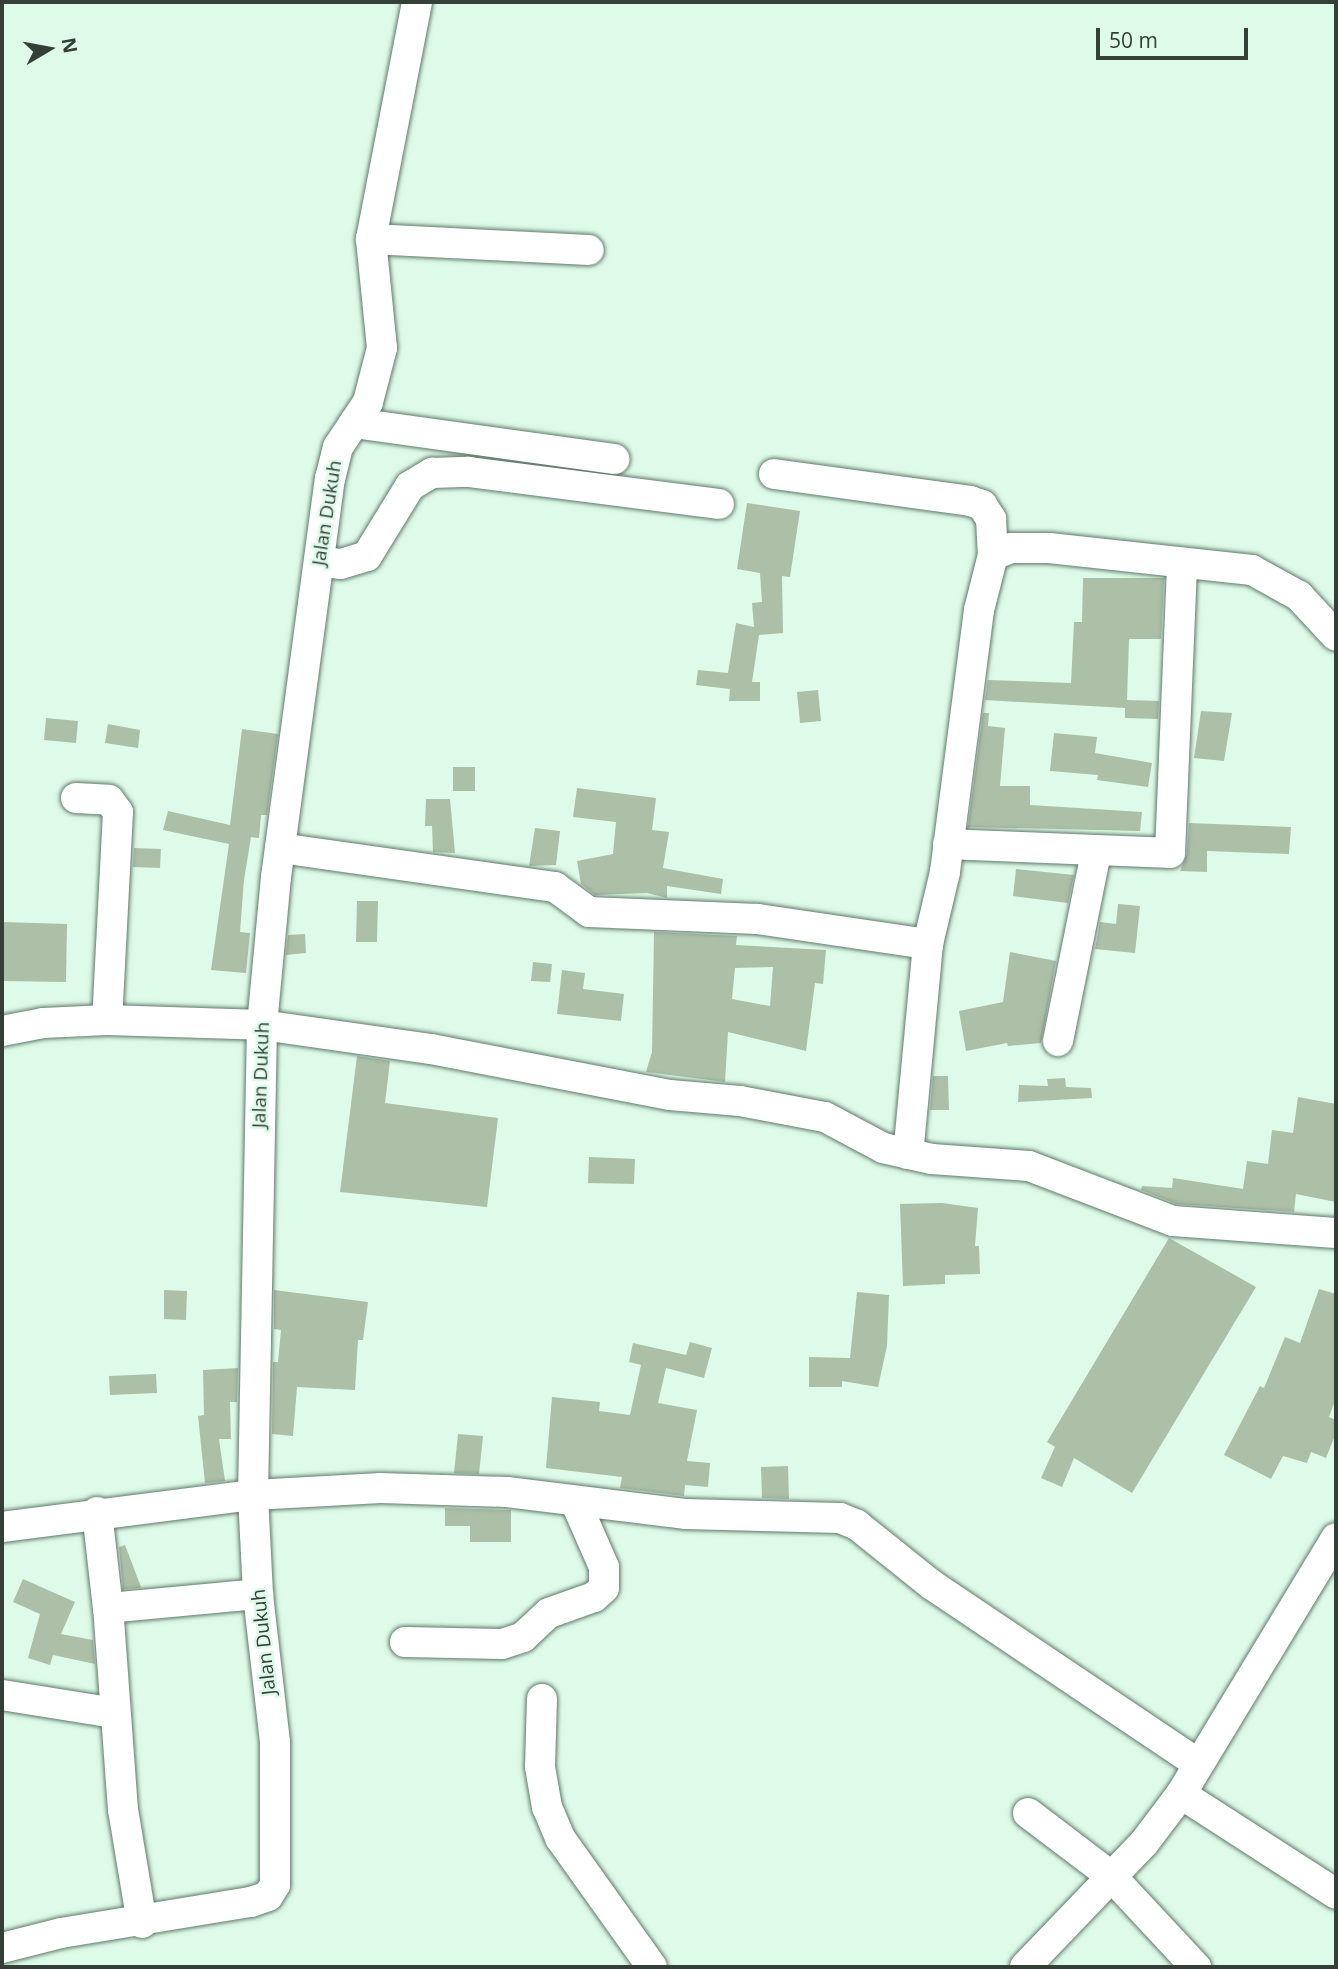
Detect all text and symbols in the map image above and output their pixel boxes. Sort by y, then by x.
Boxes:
north arrow [14,14,84,84]
scale bar [1100,14,1252,58]
text: 50 m [1109,26,1158,54]
text: N [56,35,84,55]
street label: Jalan Dukuh [307,459,347,567]
street label: Jalan Dukuh [248,1021,274,1129]
street label: Jalan Dukuh [247,1588,281,1696]

